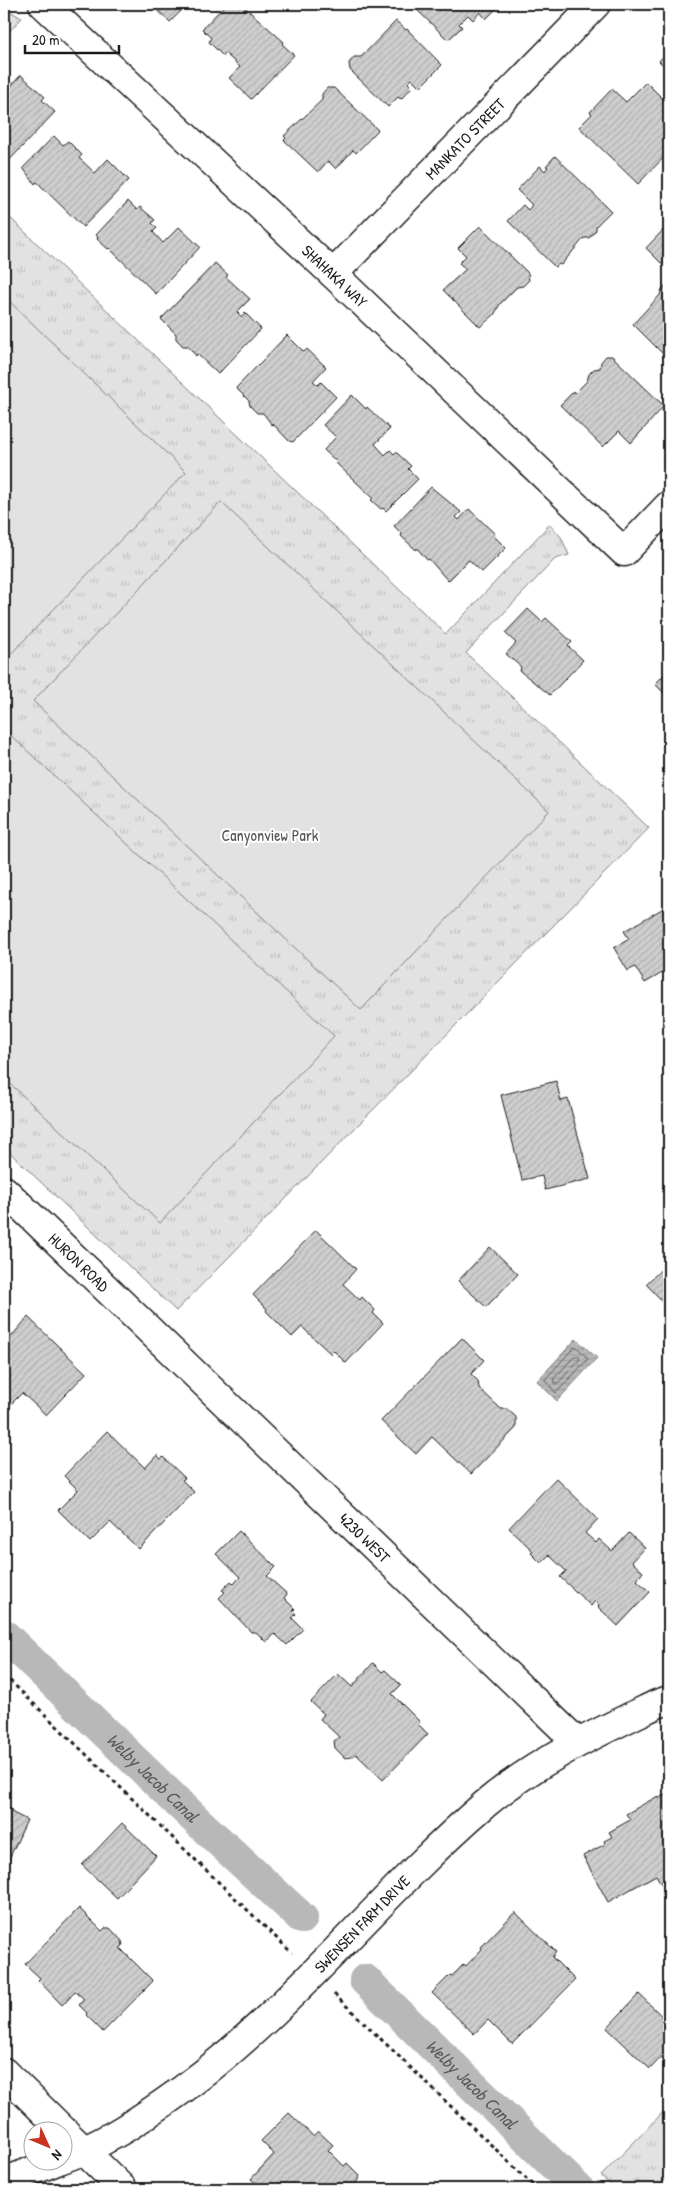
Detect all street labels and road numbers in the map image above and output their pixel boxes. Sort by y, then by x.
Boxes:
street label: MANKATO STREET [420,93,510,184]
street label: SHAHAKA WAY [297,240,372,312]
street label: HURON ROAD [44,1228,114,1297]
street label: 4230 WEST [334,1508,396,1568]
street label: SWENSEN FARM DRIVE [309,1870,415,1977]

